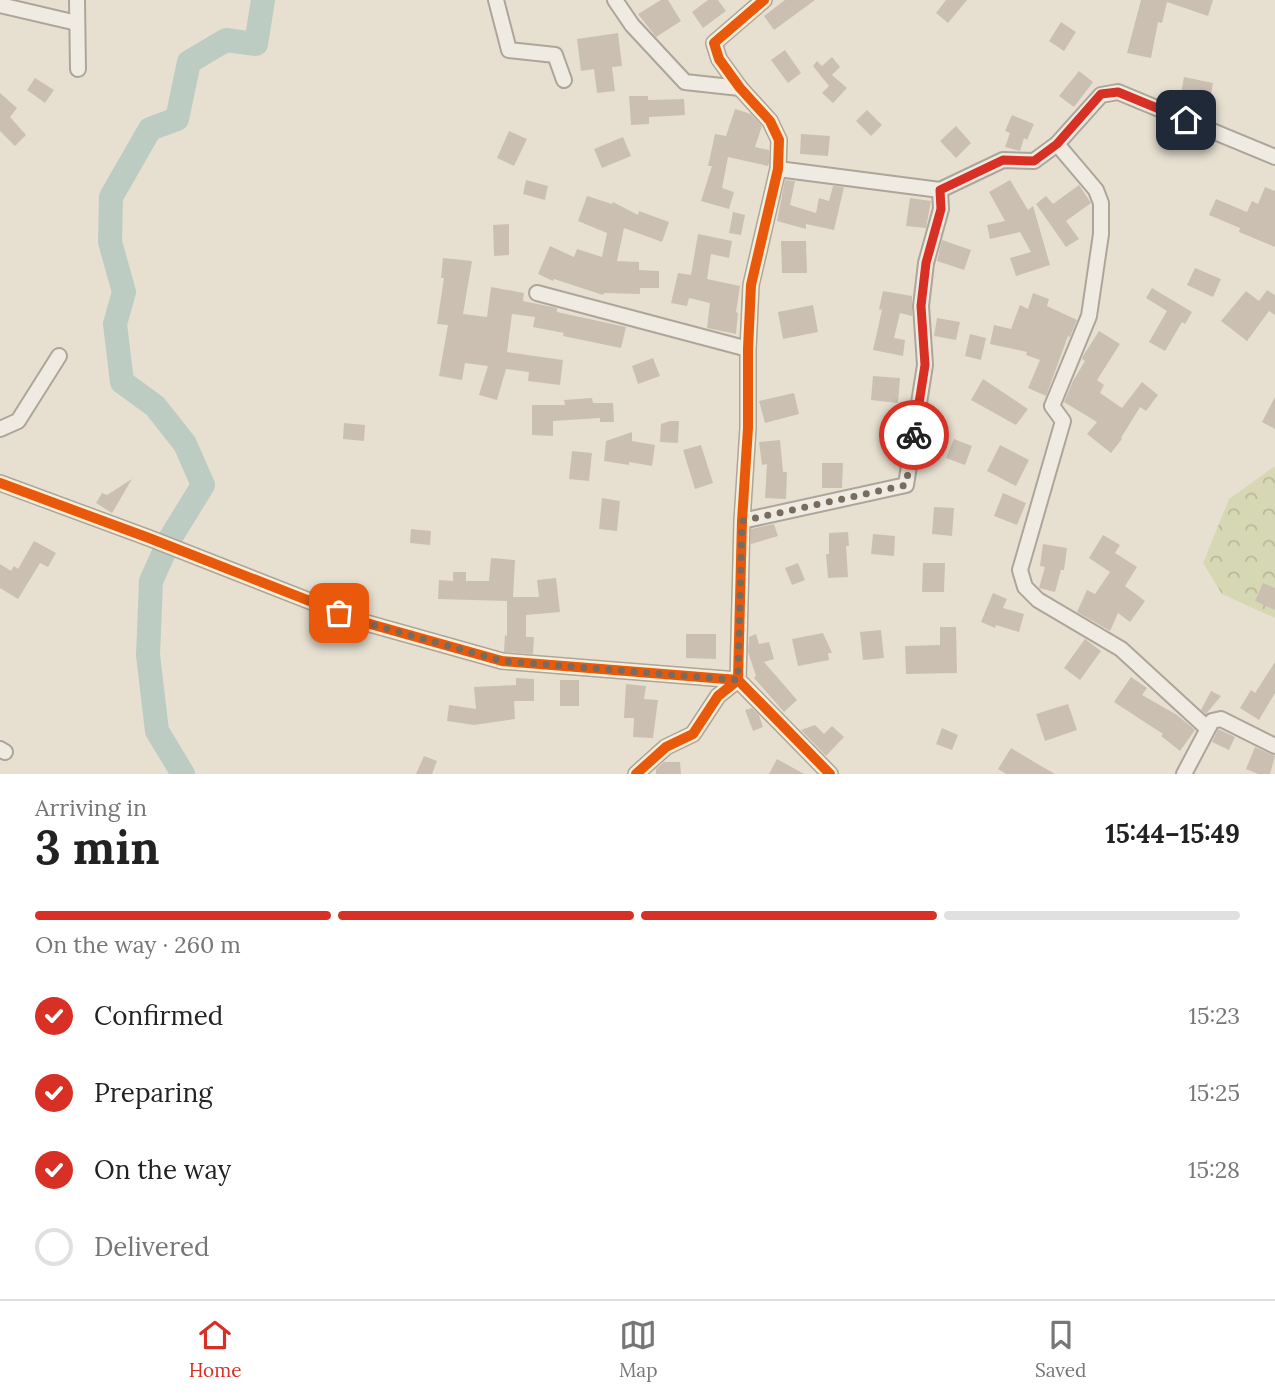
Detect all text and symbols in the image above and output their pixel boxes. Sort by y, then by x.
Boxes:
pin [1156,90,1216,150]
icon: home [1167,101,1205,139]
courier [879,400,949,470]
icon: bike [895,416,933,454]
pin [309,583,369,643]
icon: bag [320,594,358,632]
text: Arriving in [35,793,147,822]
text: 15:44–15:49 [1105,817,1240,850]
text: 3 min [35,818,160,877]
text: On the way · 260 m [35,930,241,959]
icon: check [35,997,73,1035]
text: Confirmed [94,999,223,1032]
text: 15:23 [1189,1001,1240,1030]
icon: check [35,1074,73,1112]
text: Preparing [94,1076,213,1109]
text: 15:25 [1188,1078,1240,1107]
icon: check [35,1151,73,1189]
text: On the way [94,1153,231,1186]
text: 15:28 [1188,1155,1240,1184]
text: Delivered [94,1230,210,1263]
tab: Home [189,1316,242,1382]
tab: Map [619,1316,657,1382]
tab: Saved [1035,1316,1086,1382]

